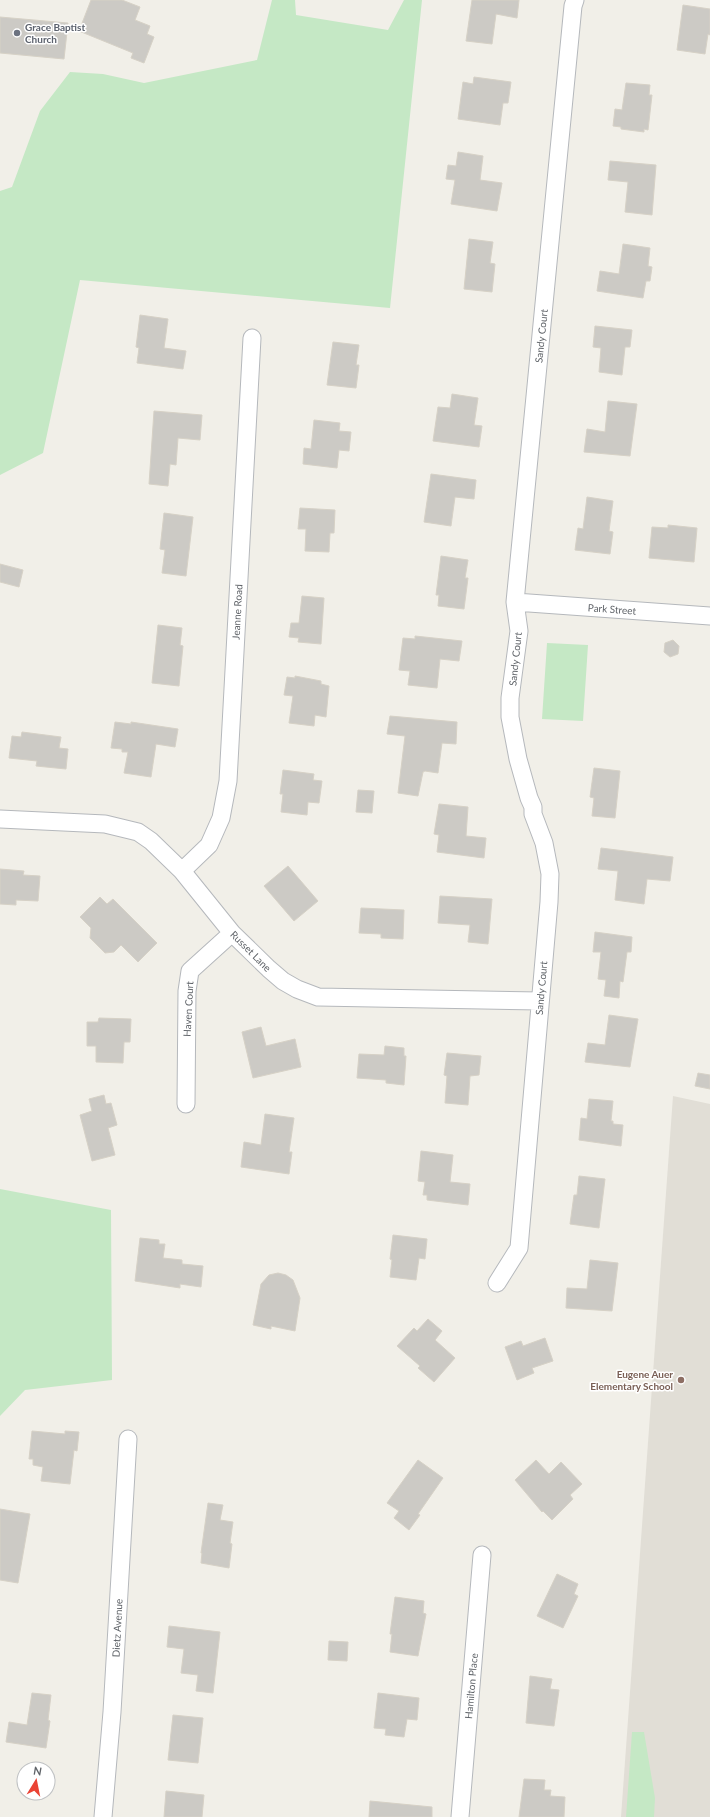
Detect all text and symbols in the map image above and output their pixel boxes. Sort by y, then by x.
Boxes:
place label: Grace Baptist Church [25,21,85,45]
marker: Grace Baptist Church [12,28,22,38]
street label: Sandy Court [532,308,550,363]
street label: Jeanne Road [230,584,244,640]
street label: Park Street [587,601,637,617]
street label: Sandy Court [506,631,524,686]
street label: Russet Lane [228,928,274,974]
street label: Sandy Court [533,960,549,1015]
street label: Haven Court [181,980,195,1037]
place label: Eugene Auer Elementary School [590,1368,673,1392]
marker: Eugene Auer Elementary School [676,1375,686,1385]
street label: Dietz Avenue [109,1598,125,1658]
street label: Hamilton Place [462,1653,480,1719]
north arrow [16,1761,56,1801]
text: N [33,1764,43,1778]

